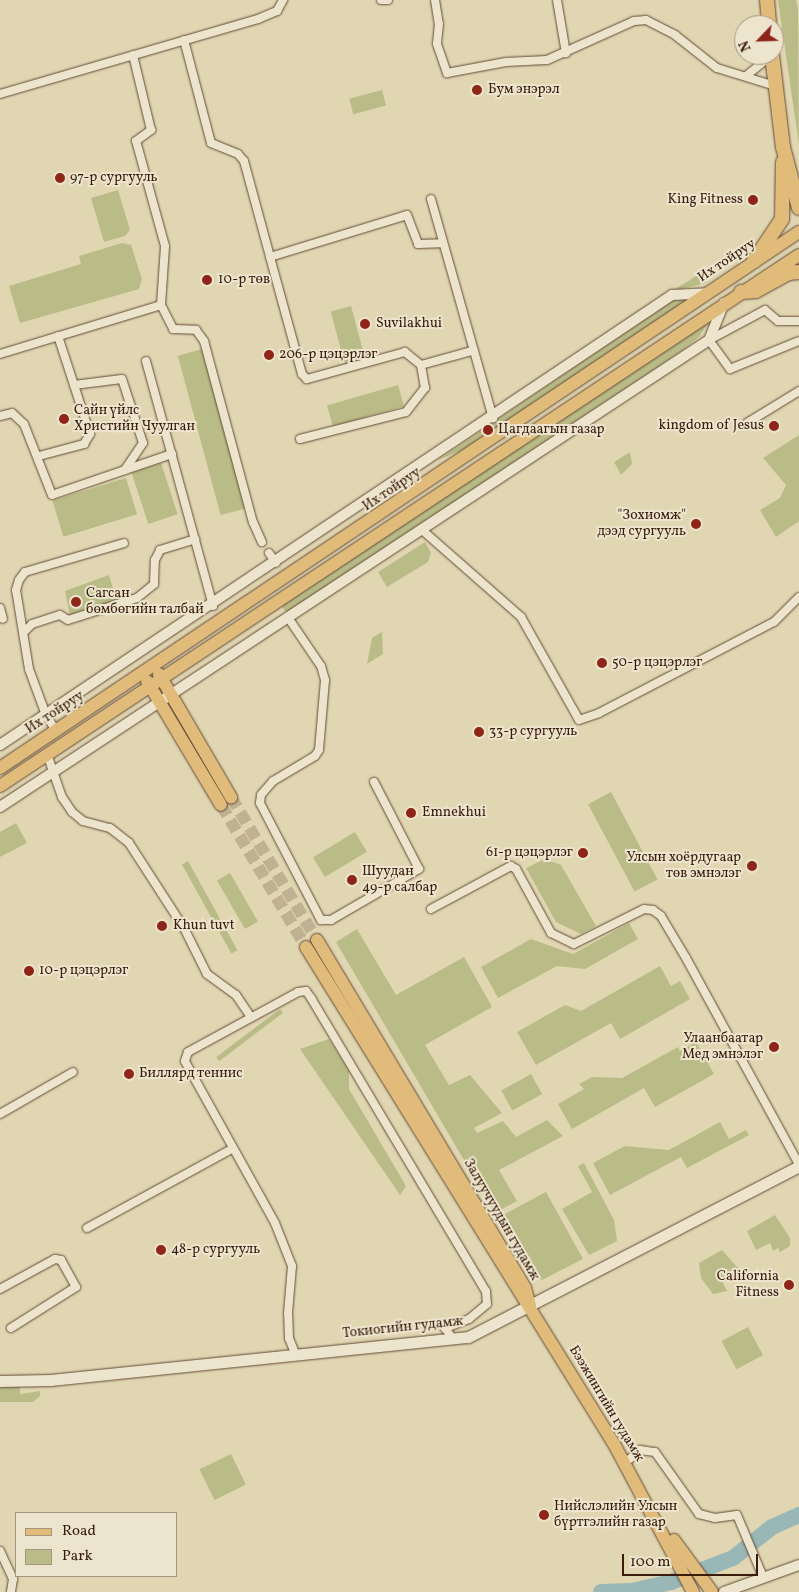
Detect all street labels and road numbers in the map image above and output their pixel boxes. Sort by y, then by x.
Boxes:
street label: Их тойруу [695,235,759,287]
street label: Их тойруу [360,464,424,516]
street label: Их тойруу [22,688,88,738]
street label: Залуучуудын гудамж [459,1156,543,1284]
street label: Токиогийн гудамж [342,1313,464,1343]
street label: Бээжингийн гудамж [565,1343,647,1465]

